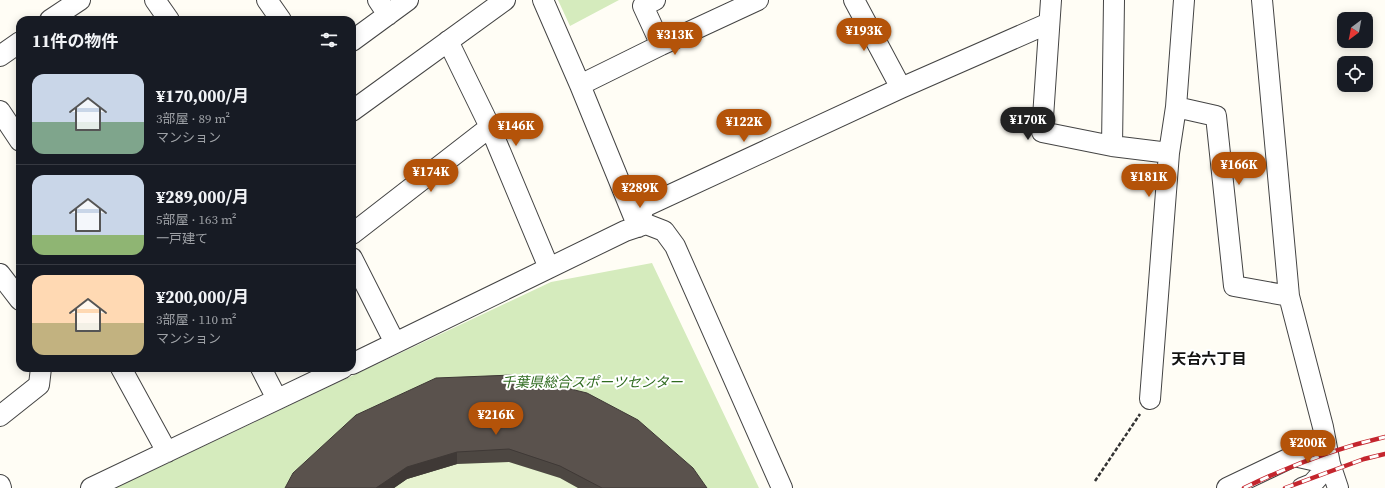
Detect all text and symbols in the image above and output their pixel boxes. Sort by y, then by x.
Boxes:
north arrow [1337,12,1373,48]
map controls [1337,12,1373,92]
pin: ¥193K [836,18,892,52]
pin: ¥313K [647,22,703,56]
text: ¥193K [845,22,883,39]
text: ¥313K [656,26,694,43]
text: 11件の物件 [32,29,118,53]
icon: filters [318,29,340,51]
button: locate [1337,56,1373,92]
text: ¥170,000/月 [156,84,249,108]
icon: home [64,90,112,138]
pin: ¥170K [1000,107,1056,141]
pin: ¥122K [716,109,772,143]
text: 3部屋 · 89 m² [156,110,230,127]
text: ¥170K [1009,111,1047,128]
pin: ¥146K [488,113,544,147]
text: ¥122K [725,113,763,130]
text: ¥146K [497,117,535,134]
text: マンション [156,129,221,146]
pin: ¥166K [1211,152,1267,186]
text: ¥166K [1220,156,1258,173]
pin: ¥174K [403,159,459,193]
text: ¥174K [412,163,450,180]
pin: ¥181K [1121,164,1177,198]
text: ¥181K [1130,168,1168,185]
pin: ¥289K [612,175,668,209]
text: ¥289K [621,179,659,196]
text: ¥289,000/月 [156,185,249,209]
icon: home [64,191,112,239]
text: 5部屋 · 163 m² [156,211,237,228]
text: 一戸建て [156,230,208,247]
text: ¥200,000/月 [156,285,249,309]
icon: home [64,291,112,339]
text: 3部屋 · 110 m² [156,311,237,328]
text: マンション [156,330,221,347]
district label: 天台六丁目 [1171,348,1247,369]
park label: 千葉県総合スポーツセンター [501,372,684,392]
pin: ¥216K [468,402,524,436]
text: ¥216K [477,406,515,423]
pin: ¥200K [1280,430,1336,464]
text: ¥200K [1289,434,1327,451]

